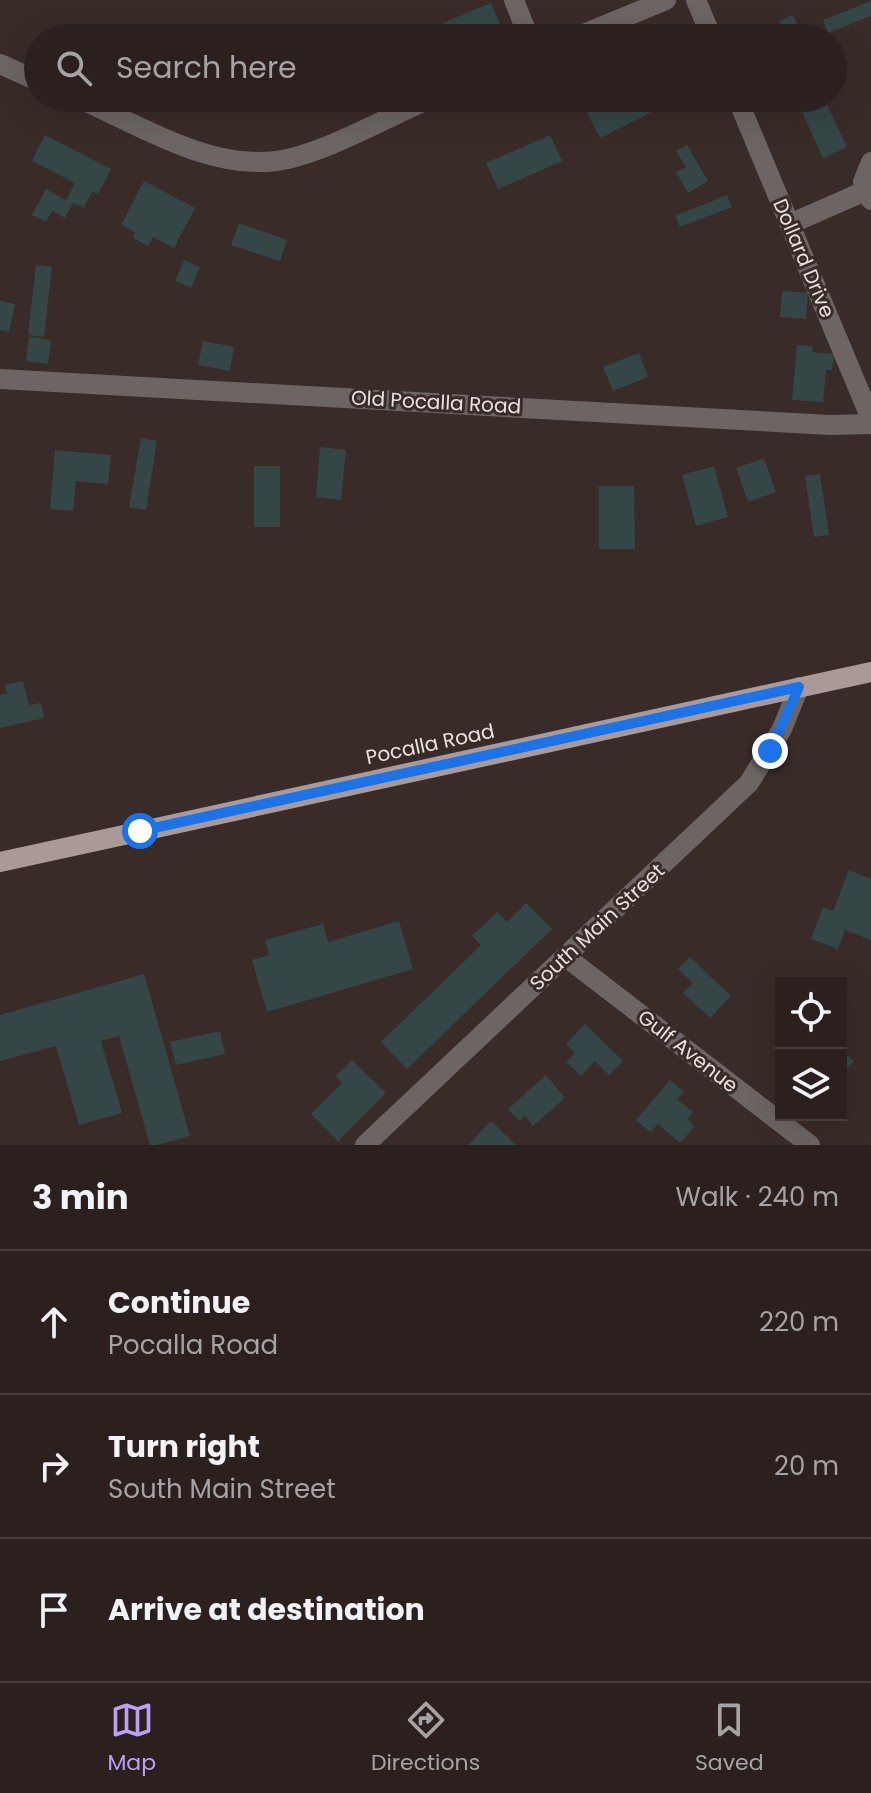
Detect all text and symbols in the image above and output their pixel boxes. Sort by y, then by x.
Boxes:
search box [24,24,847,112]
icon: search [52,46,96,90]
text: Search here [116,46,297,89]
street label: Dollard Drive [766,194,842,322]
street label: Old Pocalla Road [350,384,522,420]
street label: Pocalla Road [363,717,497,771]
route end [752,733,788,769]
route start [122,813,158,849]
street label: South Main Street [523,857,671,997]
map controls [775,977,847,1121]
button: locate [775,977,847,1049]
street label: Gulf Avenue [632,1003,744,1099]
button: layers [775,1049,847,1121]
text: 3 min [32,1173,129,1221]
text: Walk · 240 m [676,1179,839,1215]
text: Continue [108,1281,250,1324]
icon: ahead [32,1300,76,1344]
text: 220 m [759,1304,839,1340]
text: Pocalla Road [108,1327,278,1363]
text: Turn right [108,1425,260,1468]
icon: right [32,1444,76,1488]
text: 20 m [774,1448,839,1484]
text: South Main Street [108,1471,336,1507]
icon: arrive [32,1588,76,1632]
text: Arrive at destination [108,1588,425,1631]
tab: Map [107,1698,156,1779]
tab: Directions [371,1698,480,1779]
tab: Saved [695,1698,764,1779]

